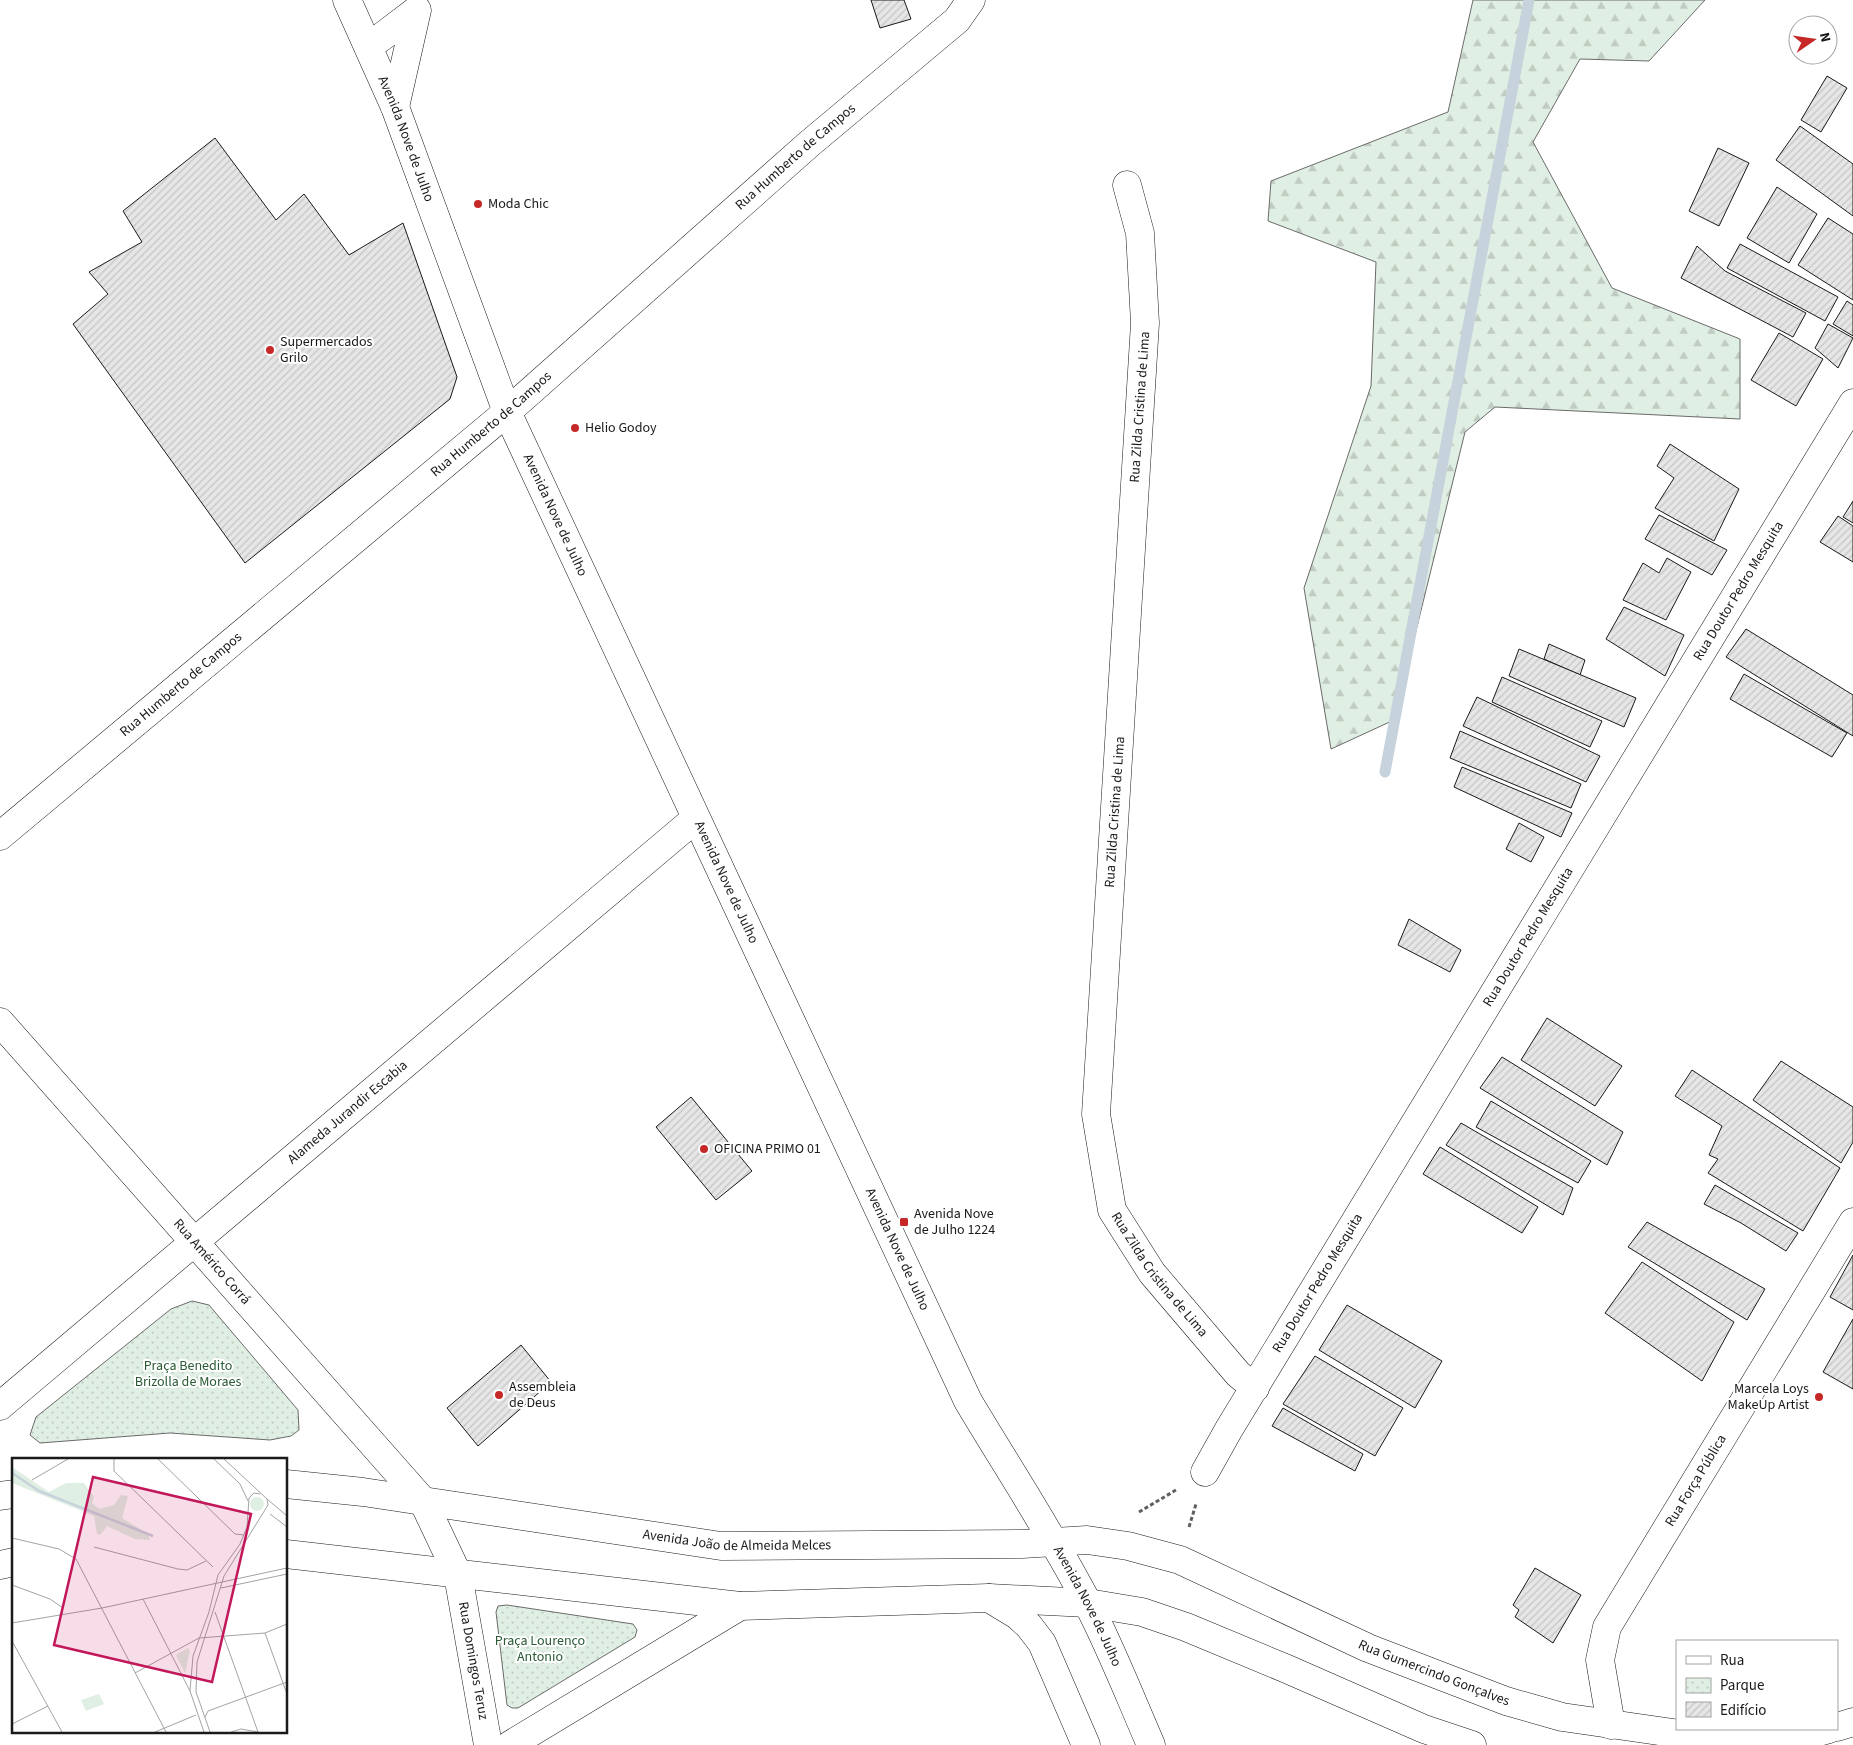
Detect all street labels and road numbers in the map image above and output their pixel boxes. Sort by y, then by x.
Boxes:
street label: Avenida Nove de Julho [372,73,439,205]
street label: Rua Humberto de Campos [731,99,860,215]
street label: Rua Zilda Cristina de Lima [1125,331,1155,483]
street label: Rua Humberto de Campos [426,367,556,482]
street label: Avenida Nove de Julho [518,451,592,580]
street label: Rua Doutor Pedro Mesquita [1689,518,1789,665]
street label: Rua Humberto de Campos [116,628,247,742]
street label: Rua Zilda Cristina de Lima [1100,736,1130,888]
street label: Avenida Nove de Julho [689,818,763,947]
street label: Rua Doutor Pedro Mesquita [1478,864,1578,1011]
street label: Alameda Jurandir Escabia [283,1056,412,1169]
street label: Avenida Nove de Julho [860,1185,935,1314]
street label: Rua Zilda Cristina de Lima [1106,1208,1213,1342]
street label: Rua Doutor Pedro Mesquita [1268,1210,1368,1357]
street label: Rua Américo Corrá [168,1215,255,1309]
street label: Rua Força Pública [1660,1431,1732,1530]
street label: Avenida João de Almeida Melces [641,1524,831,1556]
street label: Avenida Nove de Julho [1048,1542,1126,1670]
street label: Rua Domingos Teruz [453,1600,493,1721]
street label: Rua Gumercindo Gonçalves [1355,1635,1512,1712]

